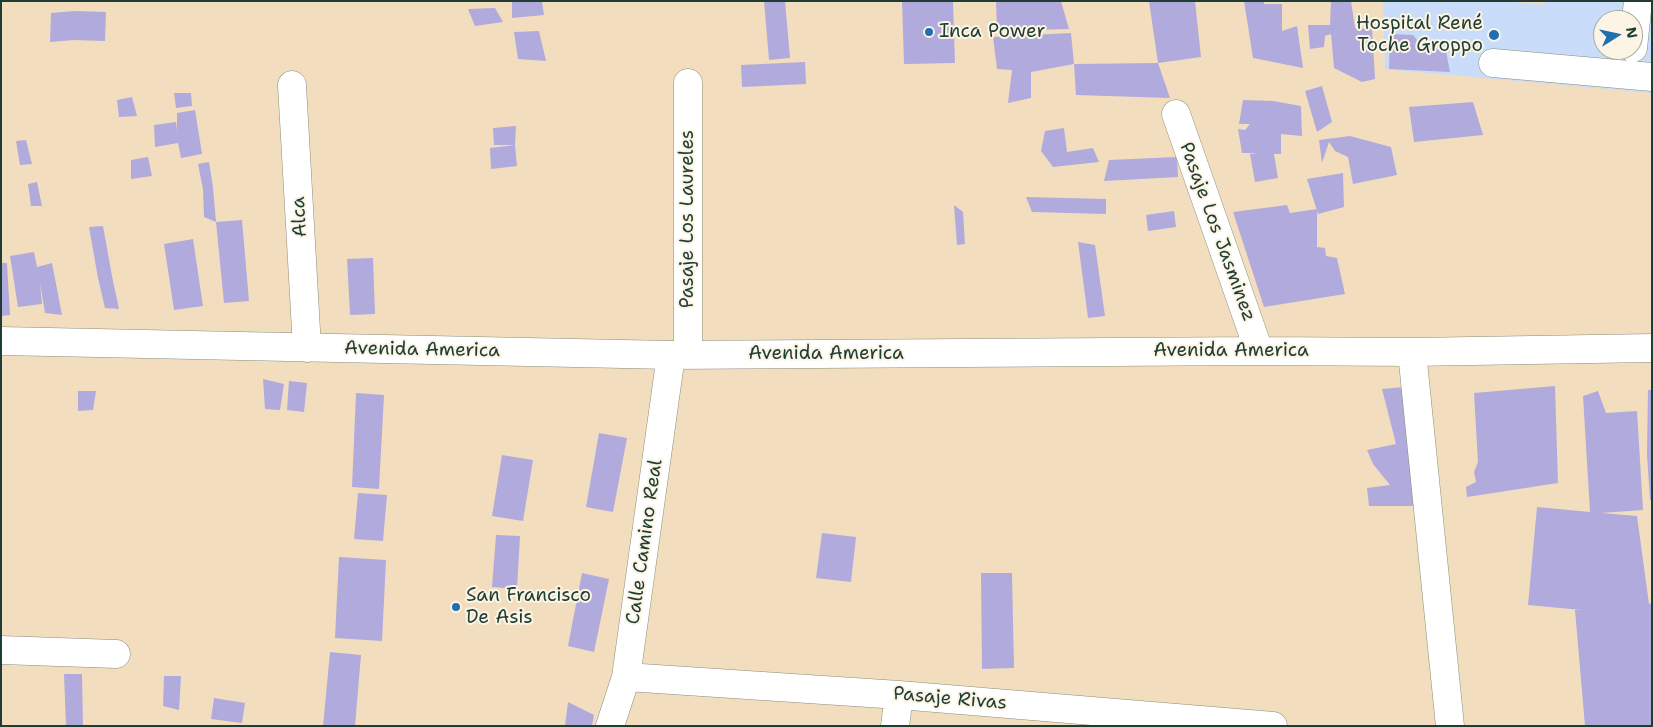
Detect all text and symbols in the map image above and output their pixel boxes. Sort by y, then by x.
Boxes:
north arrow [1593,10,1643,60]
place label: Hospital René Toche Groppo [1356,13,1483,57]
place label: Inca Power [939,21,1045,43]
marker: Inca Power [923,26,935,38]
text: N [1622,26,1642,40]
marker: Hospital René Toche Groppo [1487,28,1501,42]
street label: Pasaje Los Laureles [677,130,699,308]
street label: Pasaje Los Jasminez [1174,139,1260,325]
street label: Alca [288,196,312,238]
street label: Avenida America [344,337,500,363]
street label: Avenida America [1153,340,1309,362]
street label: Avenida America [748,343,904,365]
street label: Calle Camino Real [622,458,668,626]
place label: San Francisco De Asis [466,585,591,629]
marker: San Francisco De Asis [450,601,462,613]
street label: Pasaje Rivas [892,683,1008,715]

